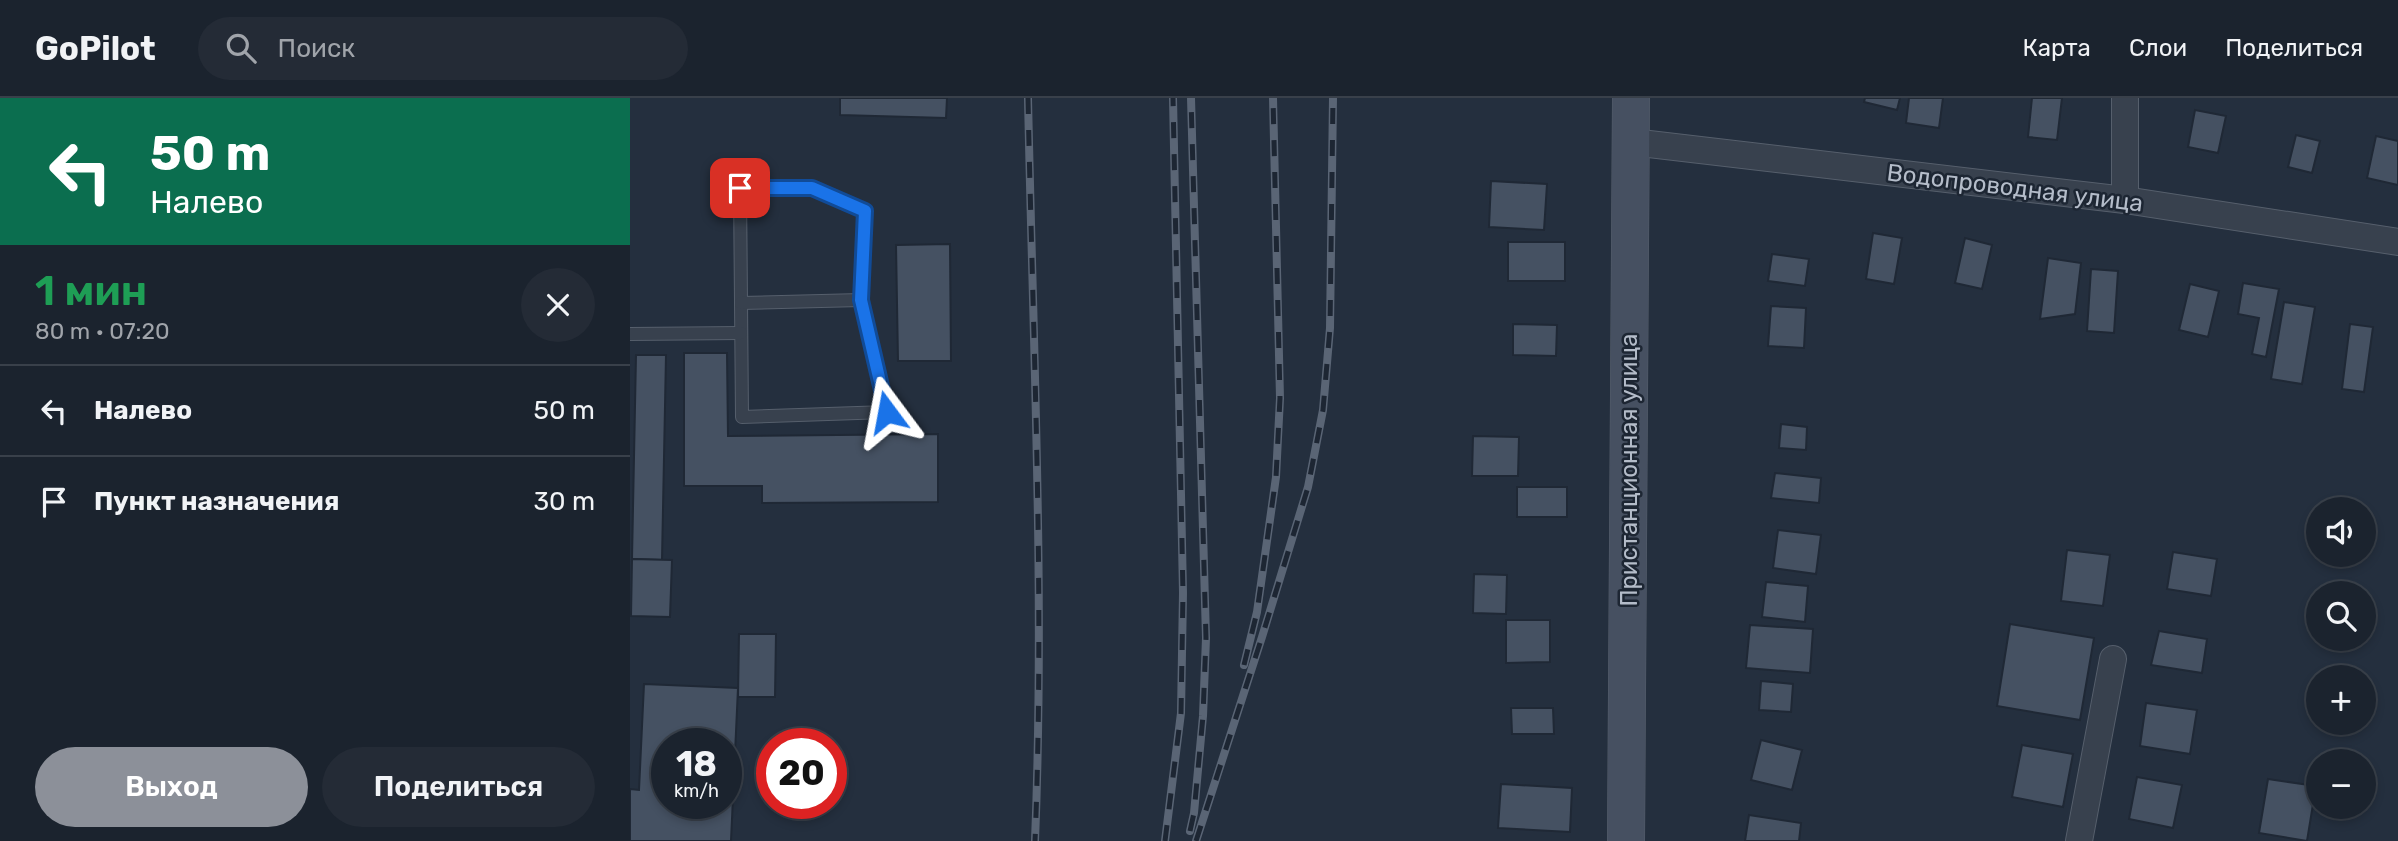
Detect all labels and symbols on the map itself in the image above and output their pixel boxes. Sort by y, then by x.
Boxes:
pin [710,158,770,218]
street label: Водопроводная улица [1885,158,2145,218]
street label: Пристанционная улица [1615,333,1643,607]
position arrow [850,375,924,449]
speed limit sign: 20 [756,728,847,819]

